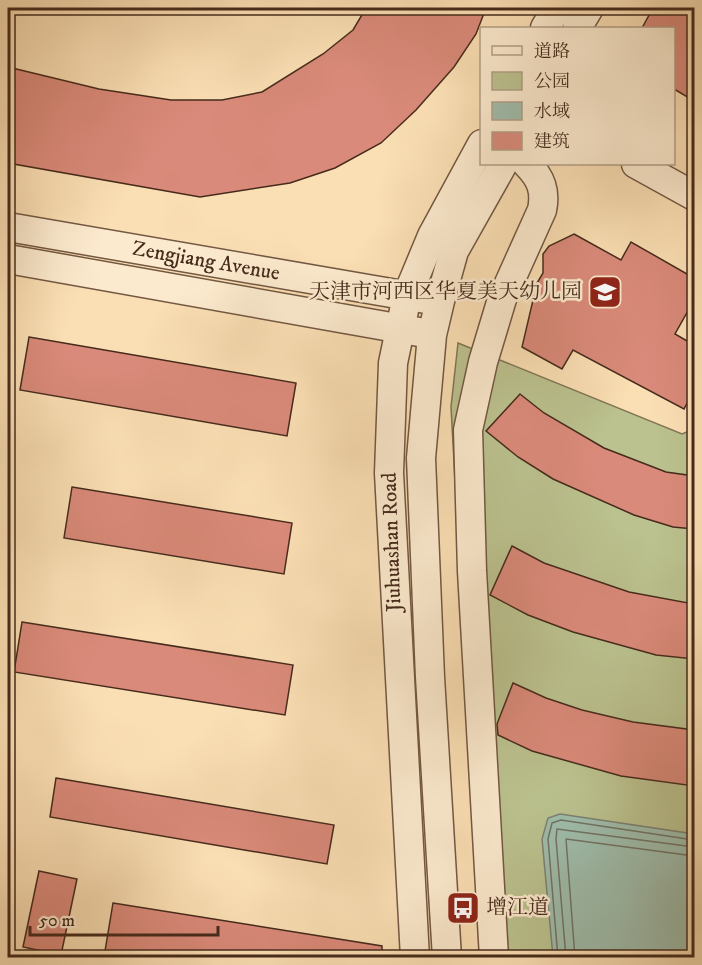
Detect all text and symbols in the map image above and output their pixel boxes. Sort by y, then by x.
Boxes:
legend [480,27,675,165]
text: 道路 [534,41,570,63]
text: 公园 [534,71,570,93]
text: 水域 [534,101,570,123]
text: 建筑 [534,131,570,153]
street label: Zengjiang Avenue [130,236,282,287]
school or university icon: 天津市河西区华夏美天幼儿园 [587,274,623,310]
place label: 天津市河西区华夏美天幼儿园 [309,279,582,305]
street label: Jiuhuashan Road [377,471,407,614]
bus stop icon: 增江道 [445,890,481,926]
place label: 增江道 [486,895,549,921]
scale bar [30,899,218,937]
text: 50 m [39,910,75,932]

